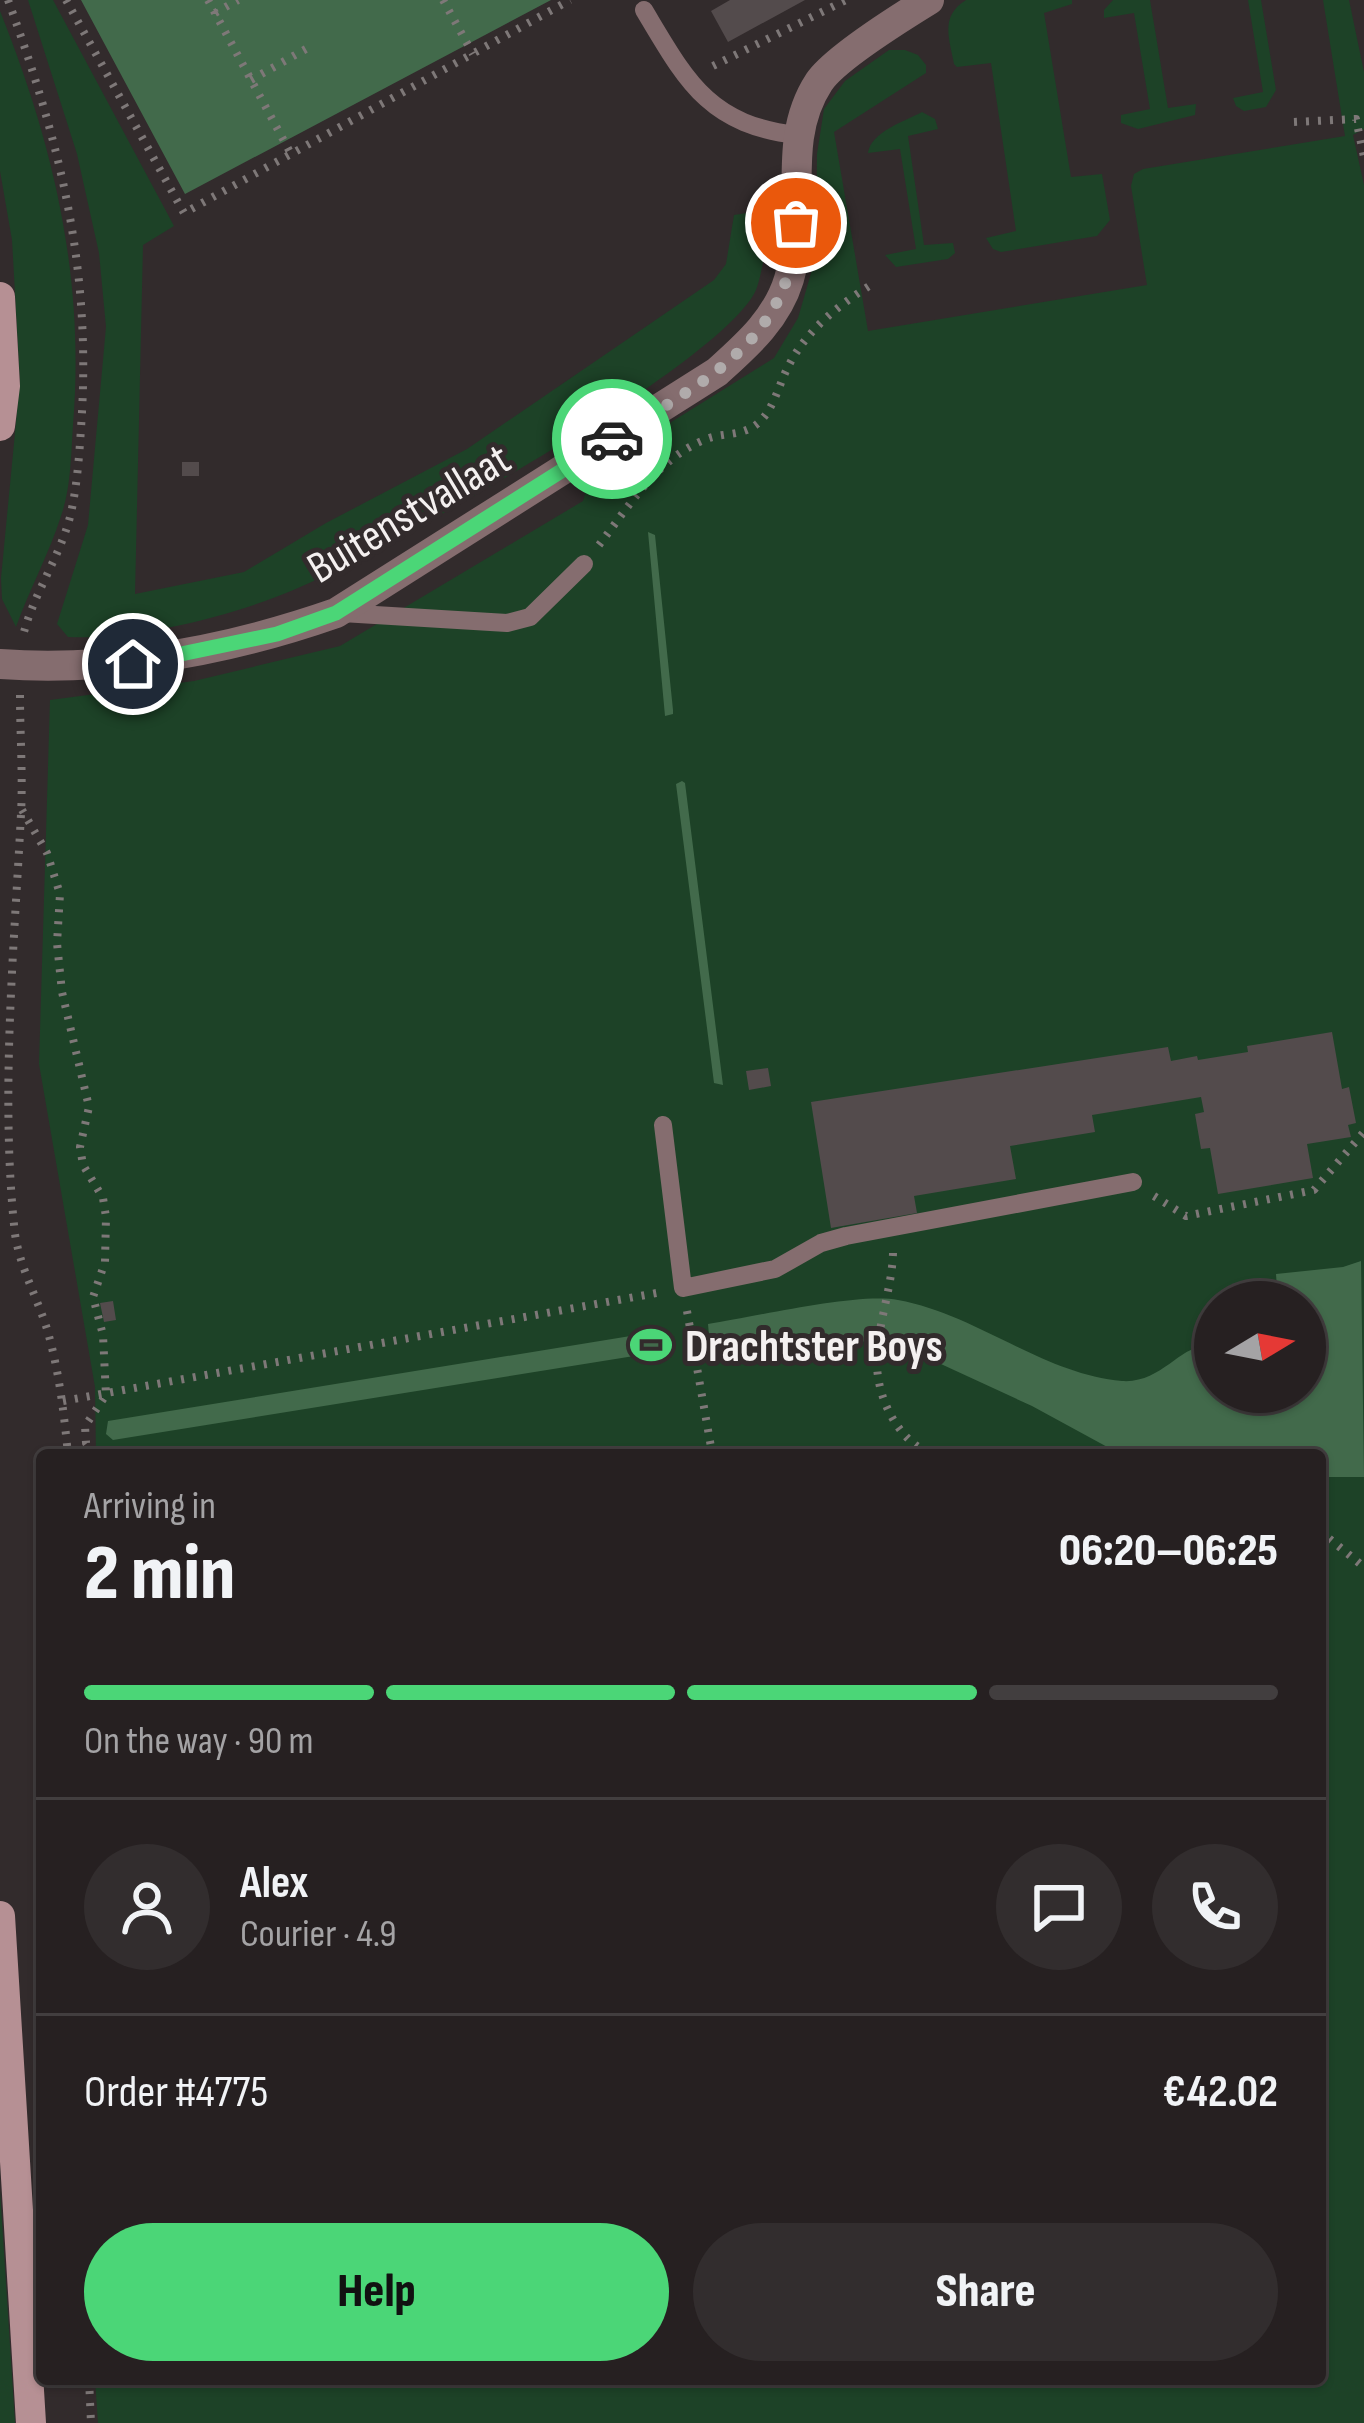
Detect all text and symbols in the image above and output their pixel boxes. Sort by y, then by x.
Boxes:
pin [745,172,847,274]
icon: bag [763,190,829,256]
courier [552,379,672,499]
icon: car [579,406,645,472]
street label: Buitenstvallaat [298,432,521,596]
pin [82,613,184,715]
icon: home [100,631,166,697]
north arrow [1194,1281,1326,1413]
map controls [1194,1281,1326,1413]
place label: Drachtster Boys [685,1320,943,1375]
sports icon: Drachtster Boys [628,1322,674,1368]
text: Arriving in [84,1483,216,1530]
text: 06:20–06:25 [1059,1524,1278,1579]
text: 2 min [84,1528,235,1621]
text: On the way · 90 m [84,1718,314,1765]
button: person [84,1844,210,1970]
button: chat [996,1844,1122,1970]
button: phone [1152,1844,1278,1970]
text: Alex [240,1856,308,1911]
text: Courier · 4.9 [240,1911,397,1958]
text: Order #4775 [84,2065,268,2120]
text: €42.02 [1163,2065,1278,2120]
button: Help [84,2223,669,2361]
button: Share [693,2223,1278,2361]

